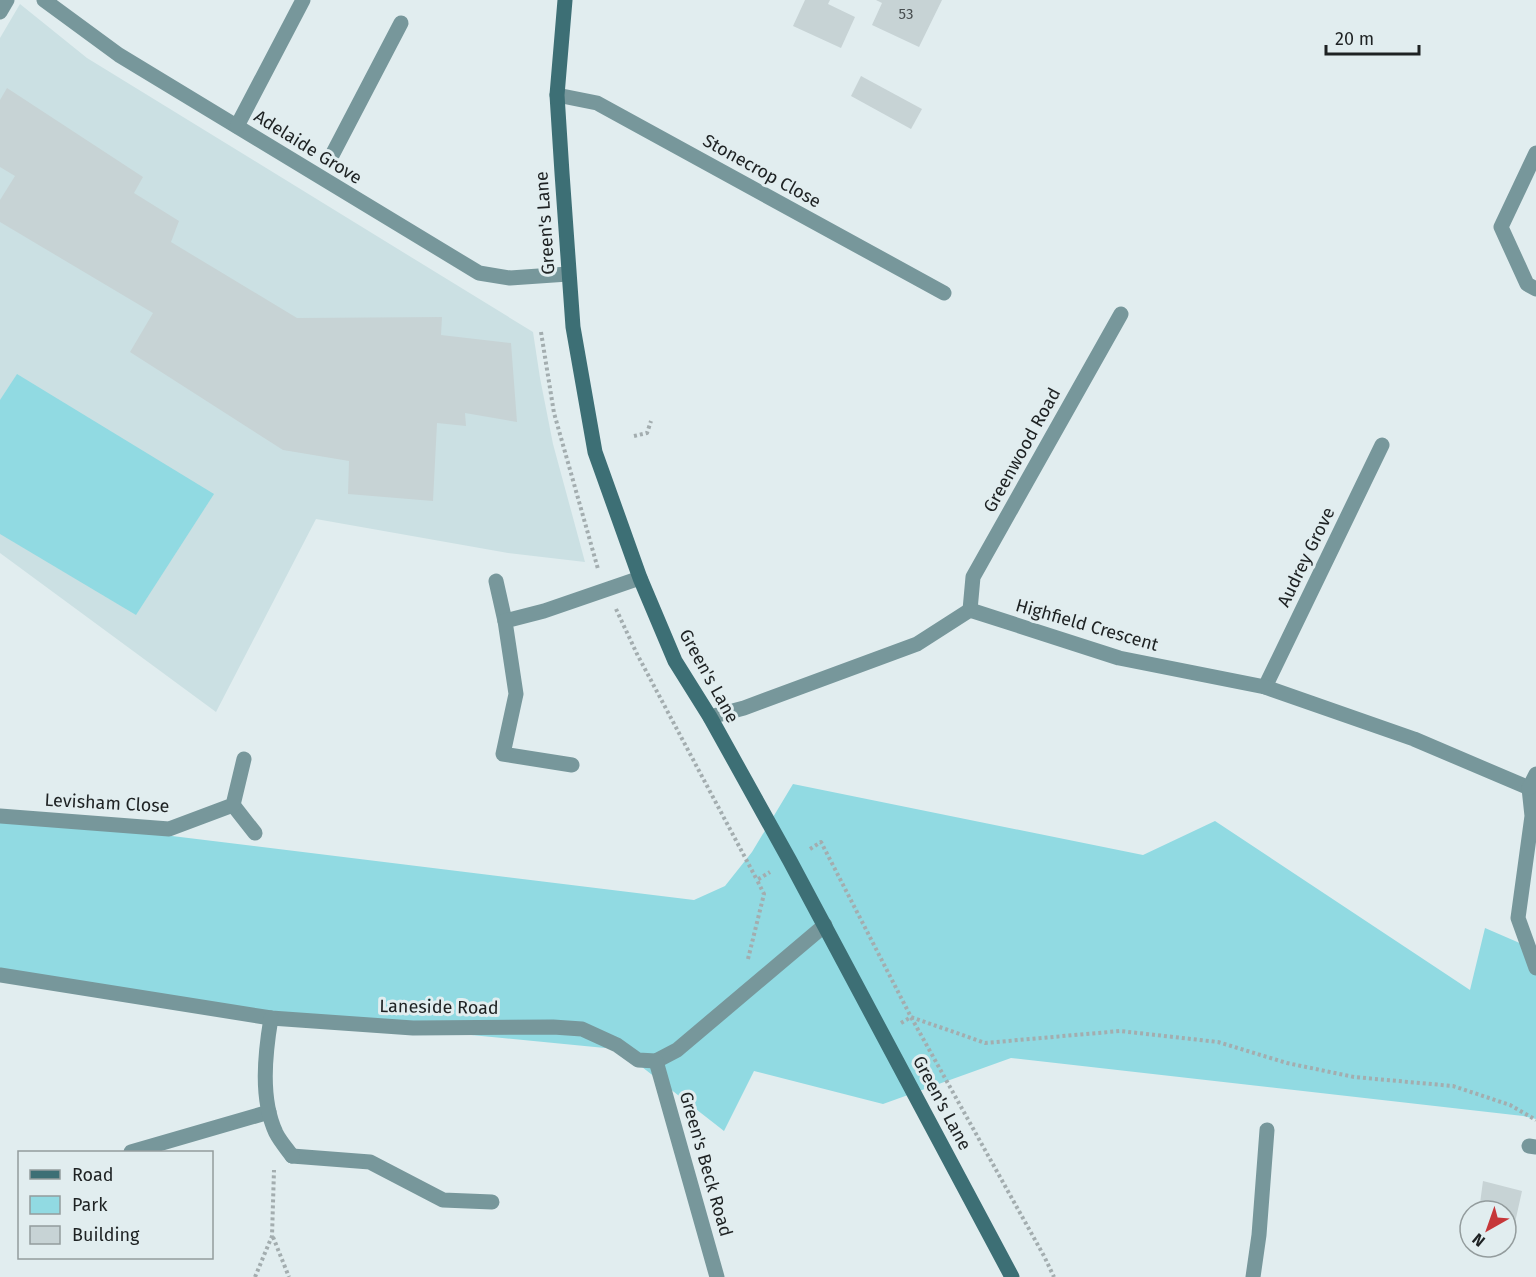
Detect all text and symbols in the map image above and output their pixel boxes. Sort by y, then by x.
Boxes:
house number: 53 [899,5,913,23]
scale bar [1326,18,1419,56]
text: 20 m [1335,28,1374,50]
street label: Adelaide Grove [250,105,366,189]
street label: Stonecrop Close [699,129,825,213]
street label: Green's Lane [530,171,560,275]
street label: Greenwood Road [979,384,1065,516]
street label: Audrey Grove [1272,504,1340,610]
street label: Highfield Crescent [1013,594,1161,656]
street label: Green's Lane [674,625,744,727]
street label: Levisham Close [44,789,170,817]
street label: Laneside Road [379,995,499,1019]
street label: Green's Lane [908,1052,976,1154]
street label: Green's Beck Road [675,1089,737,1239]
legend [18,1151,213,1259]
text: Road [72,1164,114,1186]
text: Park [72,1194,108,1216]
north arrow [1458,1199,1518,1259]
text: Building [72,1224,140,1246]
text: N [1469,1229,1489,1251]

